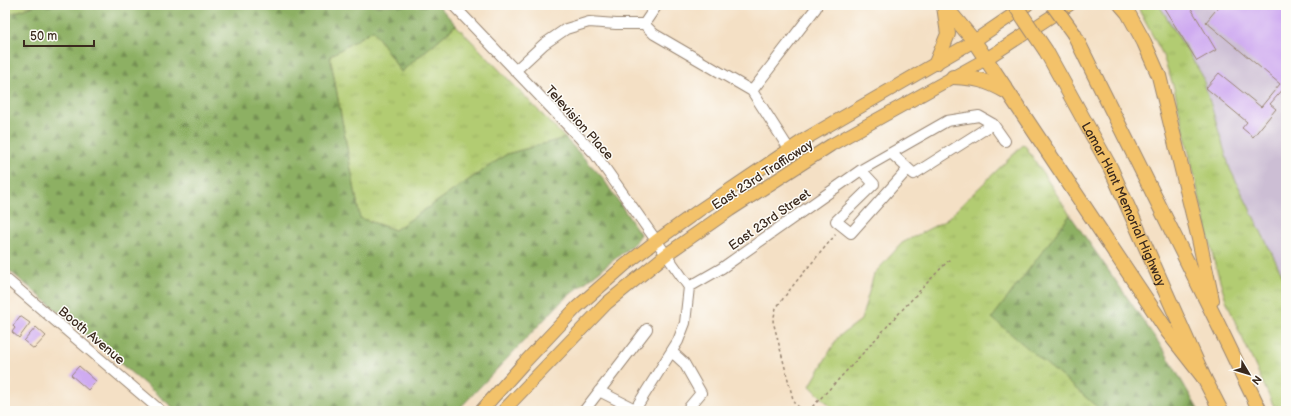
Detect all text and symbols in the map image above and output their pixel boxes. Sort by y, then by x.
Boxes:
scale bar [24,22,94,48]
text: 50 m [30,29,57,44]
street label: Television Place [542,82,617,163]
street label: Lamar Hunt Memorial Highway [1078,119,1169,289]
street label: East 23rd Trafficway [709,136,816,213]
street label: East 23rd Street [726,186,814,254]
street label: Booth Avenue [55,303,128,368]
north arrow [1229,354,1269,394]
text: N [1249,373,1264,387]

